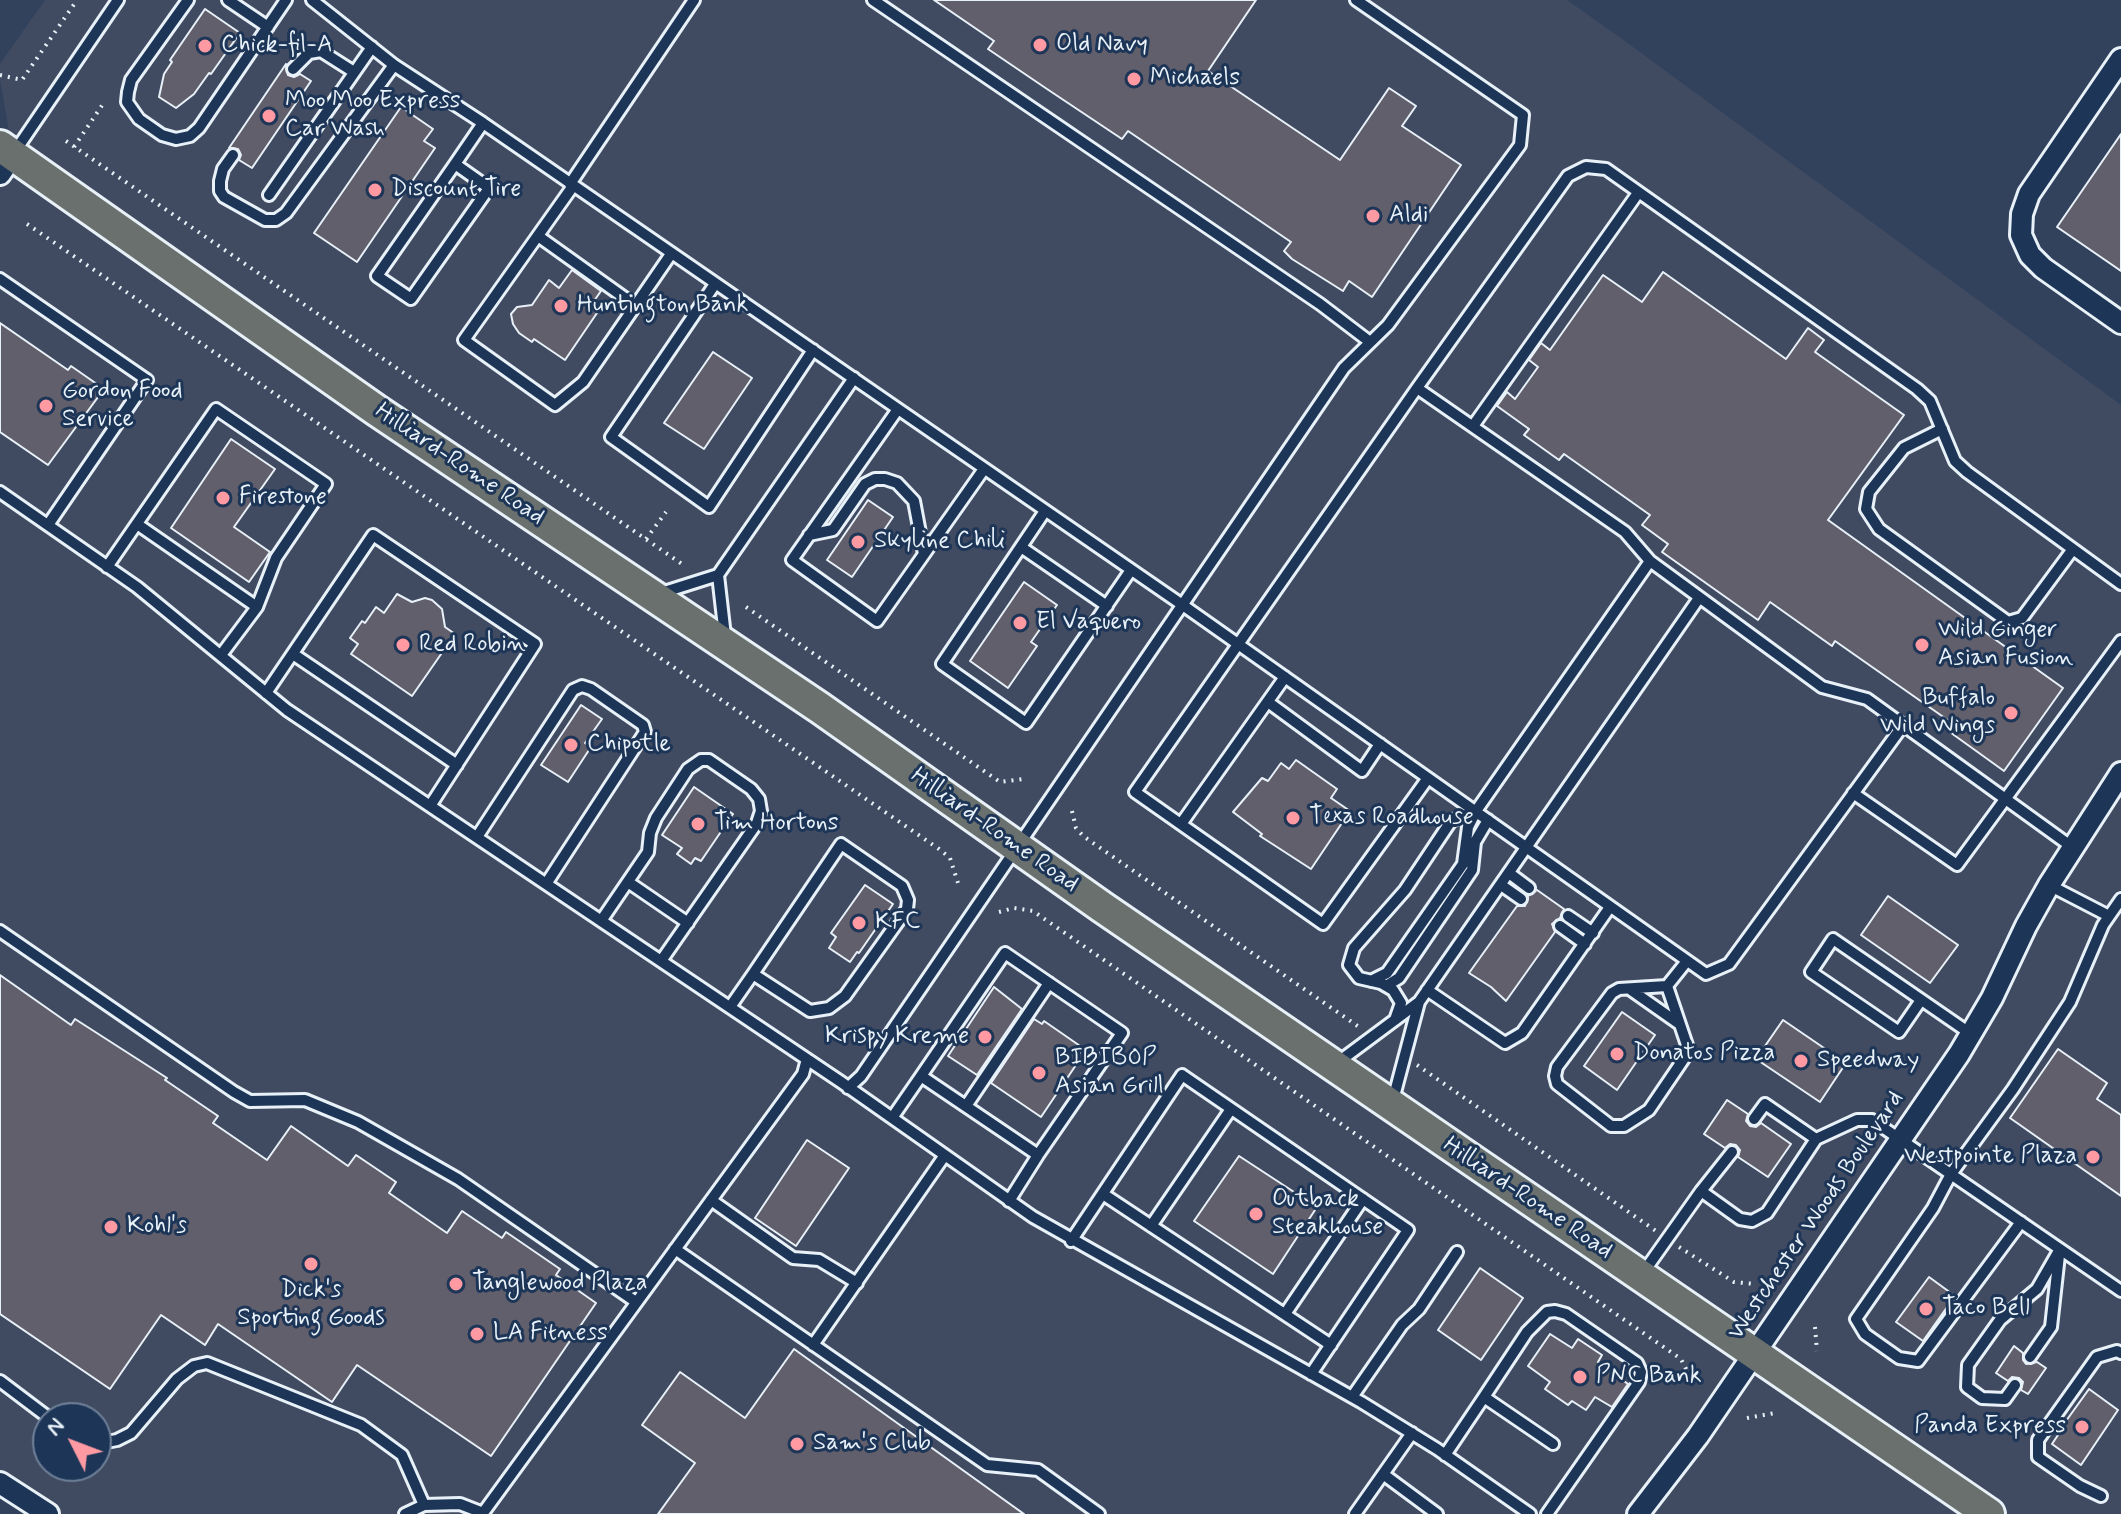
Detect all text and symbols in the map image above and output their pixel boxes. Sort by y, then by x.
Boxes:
place label: Old Navy [1056,31,1148,59]
place label: Chick-fil-A [221,32,333,60]
marker: Old Navy [1031,36,1049,54]
marker: Chick-fil-A [196,37,214,55]
place label: Michaels [1150,65,1240,93]
marker: Michaels [1125,70,1143,88]
place label: Moo Moo Express Car Wash [285,88,460,144]
marker: Moo Moo Express Car Wash [260,107,278,125]
place label: Discount Tire [391,176,521,204]
marker: Discount Tire [366,181,384,199]
place label: Aldi [1389,202,1428,230]
marker: Aldi [1364,207,1382,225]
place label: Huntington Bank [577,292,748,320]
marker: Huntington Bank [552,297,570,315]
place label: Gordon Food Service [62,378,183,434]
marker: Gordon Food Service [37,397,55,415]
street label: Hilliard-Rome Road [369,398,549,532]
place label: Firestone [239,484,327,512]
marker: Firestone [214,489,232,507]
place label: Skyline Chili [874,528,1005,556]
marker: Skyline Chili [849,533,867,551]
place label: El Vaquero [1036,609,1141,637]
marker: El Vaquero [1011,614,1029,632]
place label: Wild Ginger Asian Fusion [1938,617,2073,673]
place label: Red Robin [419,631,526,659]
marker: Red Robin [394,636,412,654]
marker: Wild Ginger Asian Fusion [1913,636,1931,654]
place label: Buffalo Wild Wings [1880,685,1995,741]
marker: Buffalo Wild Wings [2002,704,2020,722]
place label: Chipotle [587,731,671,759]
marker: Chipotle [562,736,580,754]
street label: Hilliard-Rome Road [904,762,1084,900]
place label: Texas Roadhouse [1309,804,1474,832]
marker: Texas Roadhouse [1284,809,1302,827]
place label: Tim Hortons [714,810,838,838]
marker: Tim Hortons [689,815,707,833]
place label: KFC [875,909,920,937]
marker: KFC [850,914,868,932]
place label: Krispy Kreme [825,1023,969,1051]
marker: Krispy Kreme [976,1028,994,1046]
place label: Donatos Pizza [1633,1040,1775,1068]
place label: BIBIBOP Asian Grill [1055,1045,1164,1101]
marker: Donatos Pizza [1608,1045,1626,1063]
place label: Speedway [1817,1047,1919,1075]
marker: Speedway [1792,1052,1810,1070]
marker: BIBIBOP Asian Grill [1030,1064,1048,1082]
street label: Westchester Woods Boulevard [1723,1086,1911,1346]
street label: Hilliard-Rome Road [1437,1132,1617,1266]
place label: Westpointe Plaza [1904,1143,2077,1171]
marker: Westpointe Plaza [2084,1148,2102,1166]
place label: Outback Steakhouse [1272,1186,1383,1242]
marker: Outback Steakhouse [1247,1205,1265,1223]
place label: Kohl's [127,1213,187,1241]
marker: Kohl's [102,1218,120,1236]
marker: Dick's Sporting Goods [302,1255,320,1273]
place label: Tanglewood Plaza [472,1270,647,1298]
marker: Tanglewood Plaza [447,1275,465,1293]
place label: Dick's Sporting Goods [237,1277,385,1333]
place label: Taco Bell [1942,1295,2030,1323]
marker: Taco Bell [1917,1300,1935,1318]
place label: LA Fitness [493,1320,608,1348]
marker: LA Fitness [468,1325,486,1343]
place label: PNC Bank [1596,1363,1702,1391]
marker: PNC Bank [1571,1368,1589,1386]
north arrow [32,1402,112,1482]
text: N [40,1412,71,1442]
place label: Panda Express [1914,1413,2066,1441]
marker: Panda Express [2073,1418,2091,1436]
place label: Sam's Club [813,1430,931,1458]
marker: Sam's Club [788,1435,806,1453]

